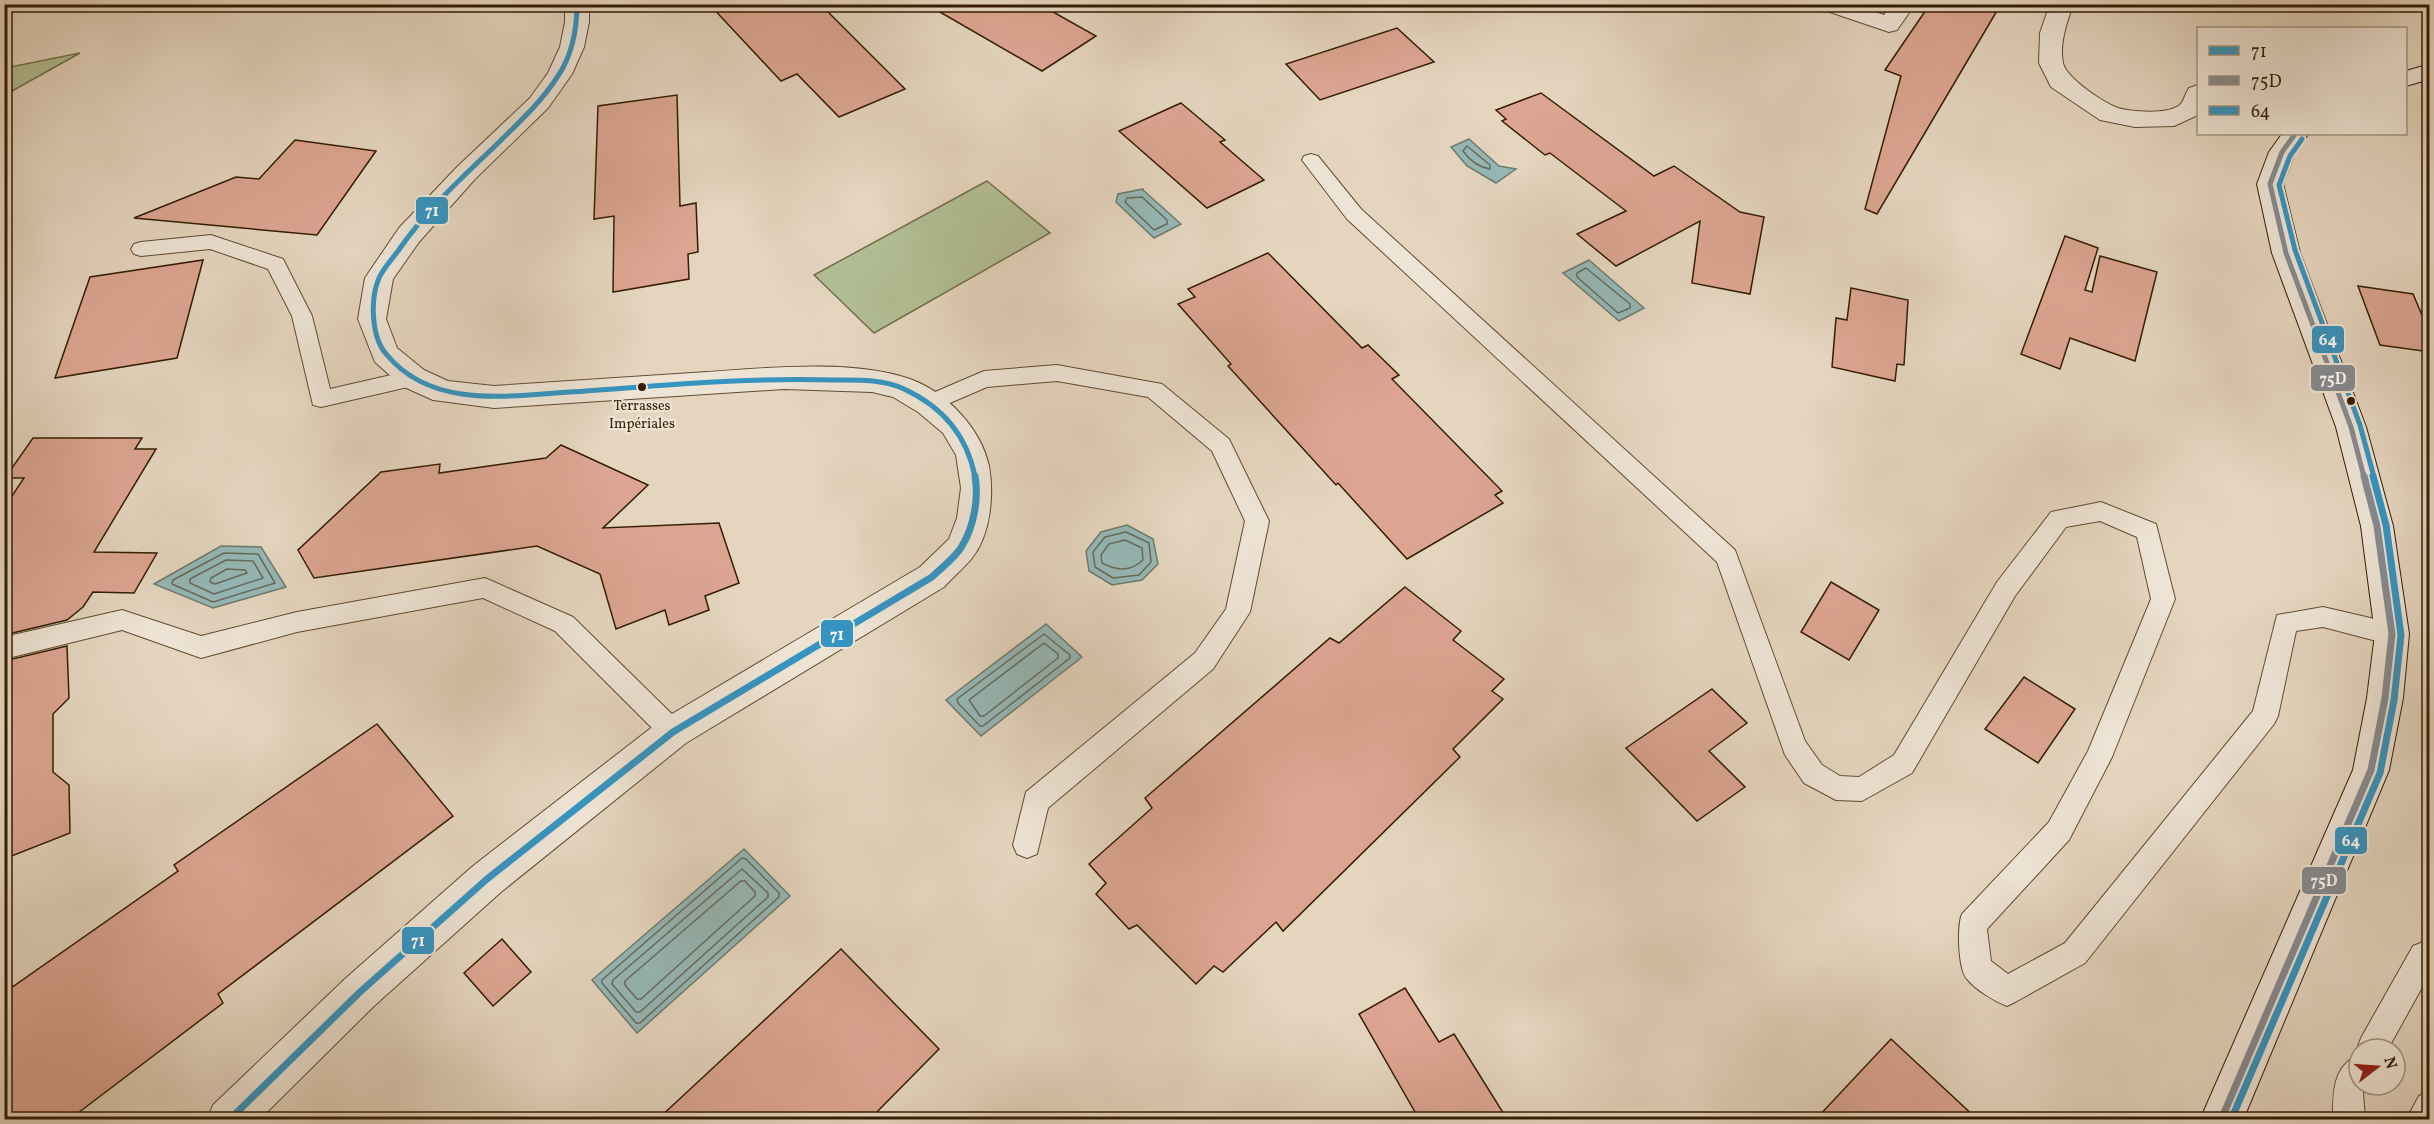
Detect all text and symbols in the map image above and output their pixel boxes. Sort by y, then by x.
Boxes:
legend [2197,27,2407,135]
text: 71 [2251,40,2267,65]
text: 75D [2251,70,2282,95]
text: 64 [2251,100,2270,125]
line badge: 71 [415,196,449,225]
text: 71 [425,201,439,223]
line badge: 64 [2311,325,2345,354]
text: 64 [2319,330,2337,352]
line badge: 75D [2310,364,2356,392]
text: 75D [2319,369,2347,391]
marker: Terrasses Impériales [636,381,648,393]
unlabelled marker [2345,395,2357,407]
place label: Terrasses Impériales [609,397,675,434]
line badge: 71 [820,619,854,648]
text: 71 [830,625,844,647]
line badge: 64 [2334,826,2368,855]
text: 64 [2342,831,2360,853]
line badge: 75D [2301,866,2347,895]
text: 75D [2310,871,2338,893]
line badge: 71 [401,926,435,955]
text: 71 [411,931,425,953]
north arrow [2347,1037,2407,1097]
text: N [2377,1054,2402,1072]

